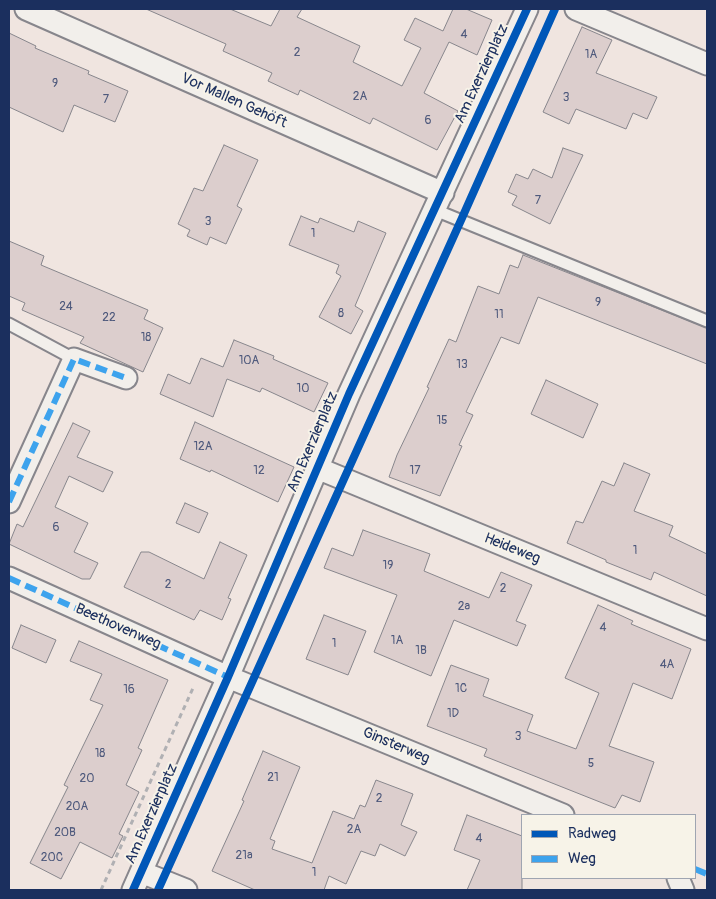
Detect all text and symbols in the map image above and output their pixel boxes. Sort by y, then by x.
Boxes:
street label: Am Exerzierplatz [451,21,513,127]
house number: 4 [461,28,467,42]
house number: 2 [294,46,300,60]
house number: 1A [585,48,597,62]
street label: Vor Mallen Gehöft [178,70,290,132]
house number: 9 [52,77,58,91]
house number: 2A [353,90,367,104]
house number: 3 [563,91,569,105]
house number: 7 [103,93,109,107]
house number: 6 [425,114,431,128]
house number: 7 [535,194,541,208]
house number: 3 [205,215,211,229]
house number: 1 [311,227,315,241]
house number: 9 [595,296,601,310]
house number: 24 [59,300,73,314]
house number: 8 [338,307,344,321]
house number: 11 [494,308,504,322]
house number: 22 [102,311,116,325]
house number: 18 [141,331,151,345]
house number: 10A [239,354,259,368]
house number: 13 [456,358,468,372]
house number: 10 [297,382,309,396]
street label: Am Exerzierplatz [284,389,342,495]
house number: 15 [436,414,448,428]
house number: 12A [193,440,213,454]
house number: 12 [253,464,265,478]
house number: 17 [409,464,421,478]
house number: 6 [53,521,59,535]
street label: Heideweg [481,530,543,568]
house number: 1 [633,544,637,558]
house number: 19 [383,559,393,573]
house number: 2 [165,578,171,592]
house number: 2 [500,582,506,596]
street label: Beethovenweg [72,600,164,654]
house number: 2a [458,600,470,614]
house number: 4 [600,621,606,635]
house number: 1A [391,634,403,648]
house number: 1 [332,637,336,651]
house number: 1B [415,644,427,658]
house number: 4A [660,658,674,672]
house number: 1C [455,682,467,696]
house number: 16 [123,683,135,697]
house number: 1D [447,707,459,721]
street label: Ginsterweg [360,724,432,768]
house number: 3 [515,730,521,744]
house number: 18 [95,747,105,761]
house number: 5 [588,757,594,771]
street label: Am Exerzierplatz [122,761,182,867]
house number: 21 [267,771,279,785]
house number: 20 [80,772,94,786]
house number: 2 [376,792,382,806]
house number: 20A [66,800,88,814]
legend [521,814,696,879]
house number: 2A [347,823,361,837]
text: Radweg [568,824,616,843]
house number: 20B [54,826,76,840]
house number: 4 [476,832,482,846]
house number: 21a [236,849,252,863]
text: Weg [568,849,596,868]
house number: 20C [41,851,63,865]
house number: 1 [312,866,316,880]

